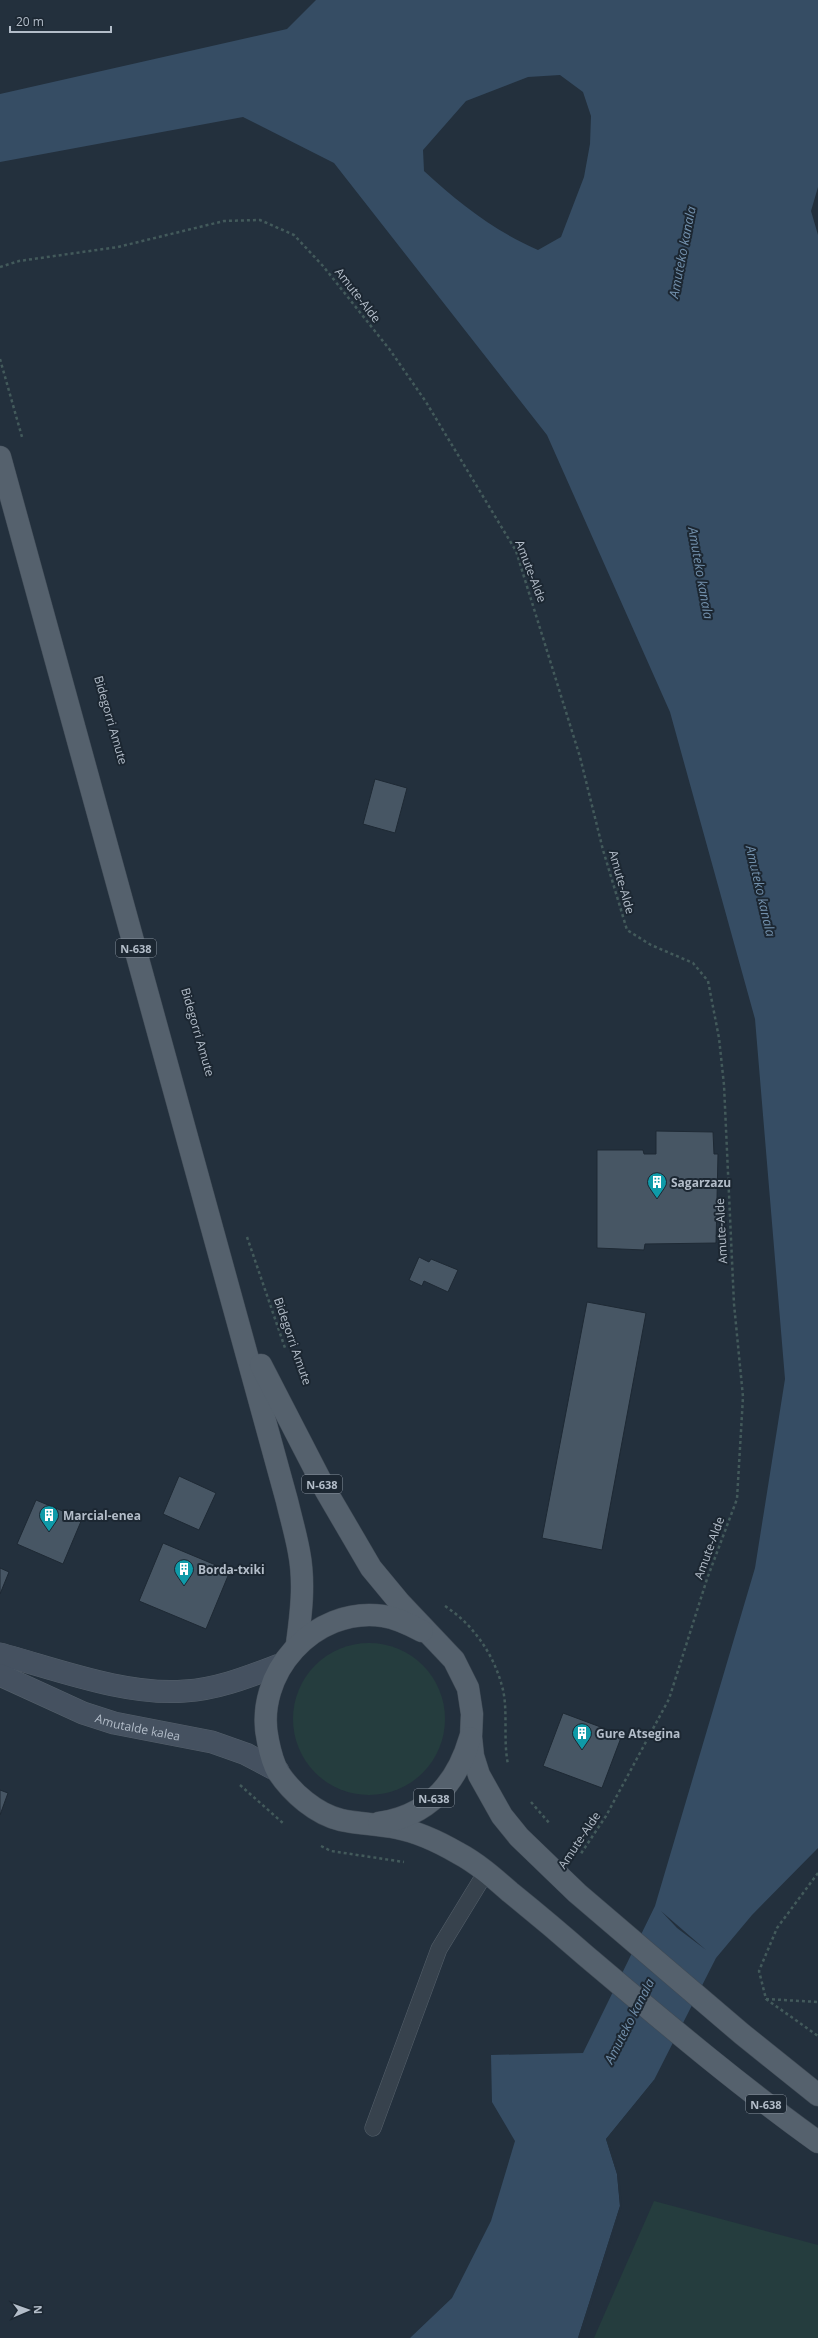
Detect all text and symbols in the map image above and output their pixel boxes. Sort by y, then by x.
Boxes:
scale bar [10,8,111,34]
text: 20 m [16,13,44,30]
water label: Amuteko kanala [664,204,700,300]
street label: Amute-Alde [331,264,385,326]
water label: Amuteko kanala [684,525,718,621]
street label: Amute-Alde [511,537,551,605]
street label: Bidegorri Amute [90,674,132,767]
water label: Amuteko kanala [742,843,780,939]
street label: Amute-Alde [605,848,639,916]
road number: N-638 [116,939,156,957]
street label: Bidegorri Amute [177,986,219,1079]
building icon: Sagarzazu [646,1171,668,1199]
place label: Sagarzazu [671,1174,731,1191]
street label: Amute-Alde [711,1198,731,1264]
street label: Bidegorri Amute [270,1295,316,1387]
road number: N-638 [302,1475,342,1493]
building icon: Marcial-enea [38,1504,60,1532]
place label: Marcial-enea [63,1507,141,1524]
street label: Amute-Alde [690,1514,728,1582]
building icon: Borda-txiki [173,1558,195,1586]
place label: Borda-txiki [198,1561,265,1578]
street label: Amutalde kalea [93,1709,182,1744]
building icon: Gure Atsegina [571,1722,593,1750]
place label: Gure Atsegina [596,1725,680,1742]
road number: N-638 [414,1789,454,1807]
street label: Amute-Alde [554,1808,605,1872]
water label: Amuteko kanala [599,1975,658,2067]
road number: N-638 [746,2095,786,2113]
north arrow [8,2290,48,2330]
text: N [31,2305,46,2314]

